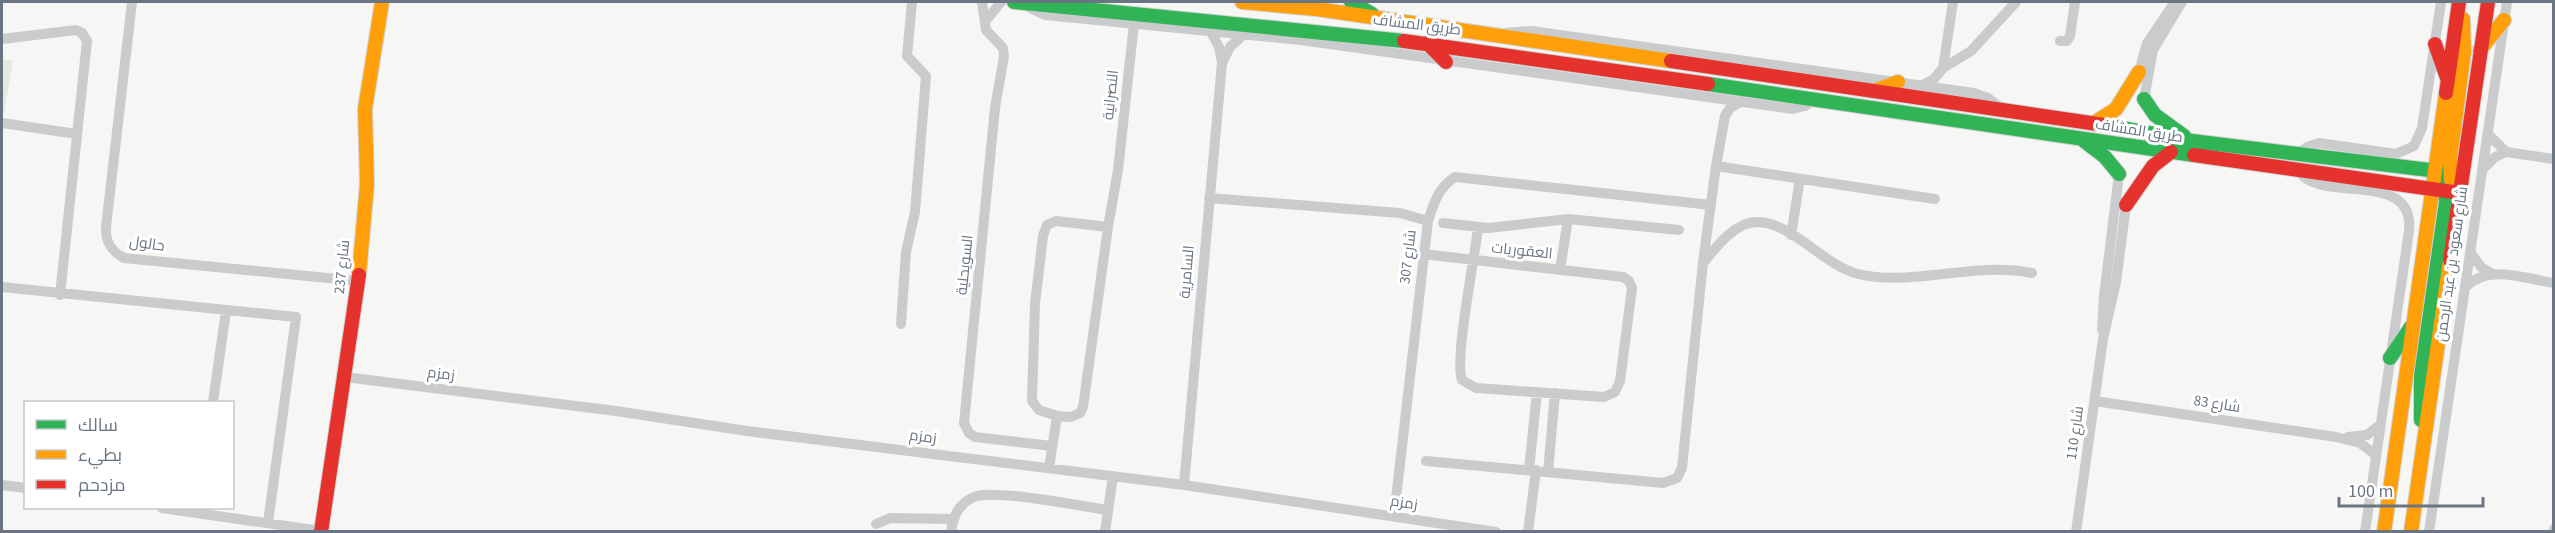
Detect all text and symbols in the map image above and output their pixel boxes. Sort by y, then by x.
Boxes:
street label: طريق المشاف [1372,9,1462,41]
street label: النصرانية [1098,69,1124,121]
street label: طريق المشاف [2094,114,2184,148]
street label: شارع سعود بن عبد الرحمن [2431,185,2473,343]
street label: شارع 307 [1394,229,1422,285]
street label: حالول [128,231,166,257]
street label: السويحلية [951,234,979,296]
street label: العقوريات [1490,237,1554,265]
street label: شارع 237 [329,239,355,295]
street label: السامرية [1174,244,1200,300]
street label: زمزم [426,362,456,386]
street label: شارع 83 [2192,390,2242,418]
legend [24,401,234,509]
street label: شارع 110 [2061,405,2089,461]
text: سالك [78,413,118,438]
street label: زمزم [908,425,938,449]
text: بطيء [78,443,122,469]
scale bar [2339,470,2483,508]
text: مزدحم [78,473,126,498]
text: 100 m [2348,479,2393,504]
street label: زمزم [1389,490,1419,516]

